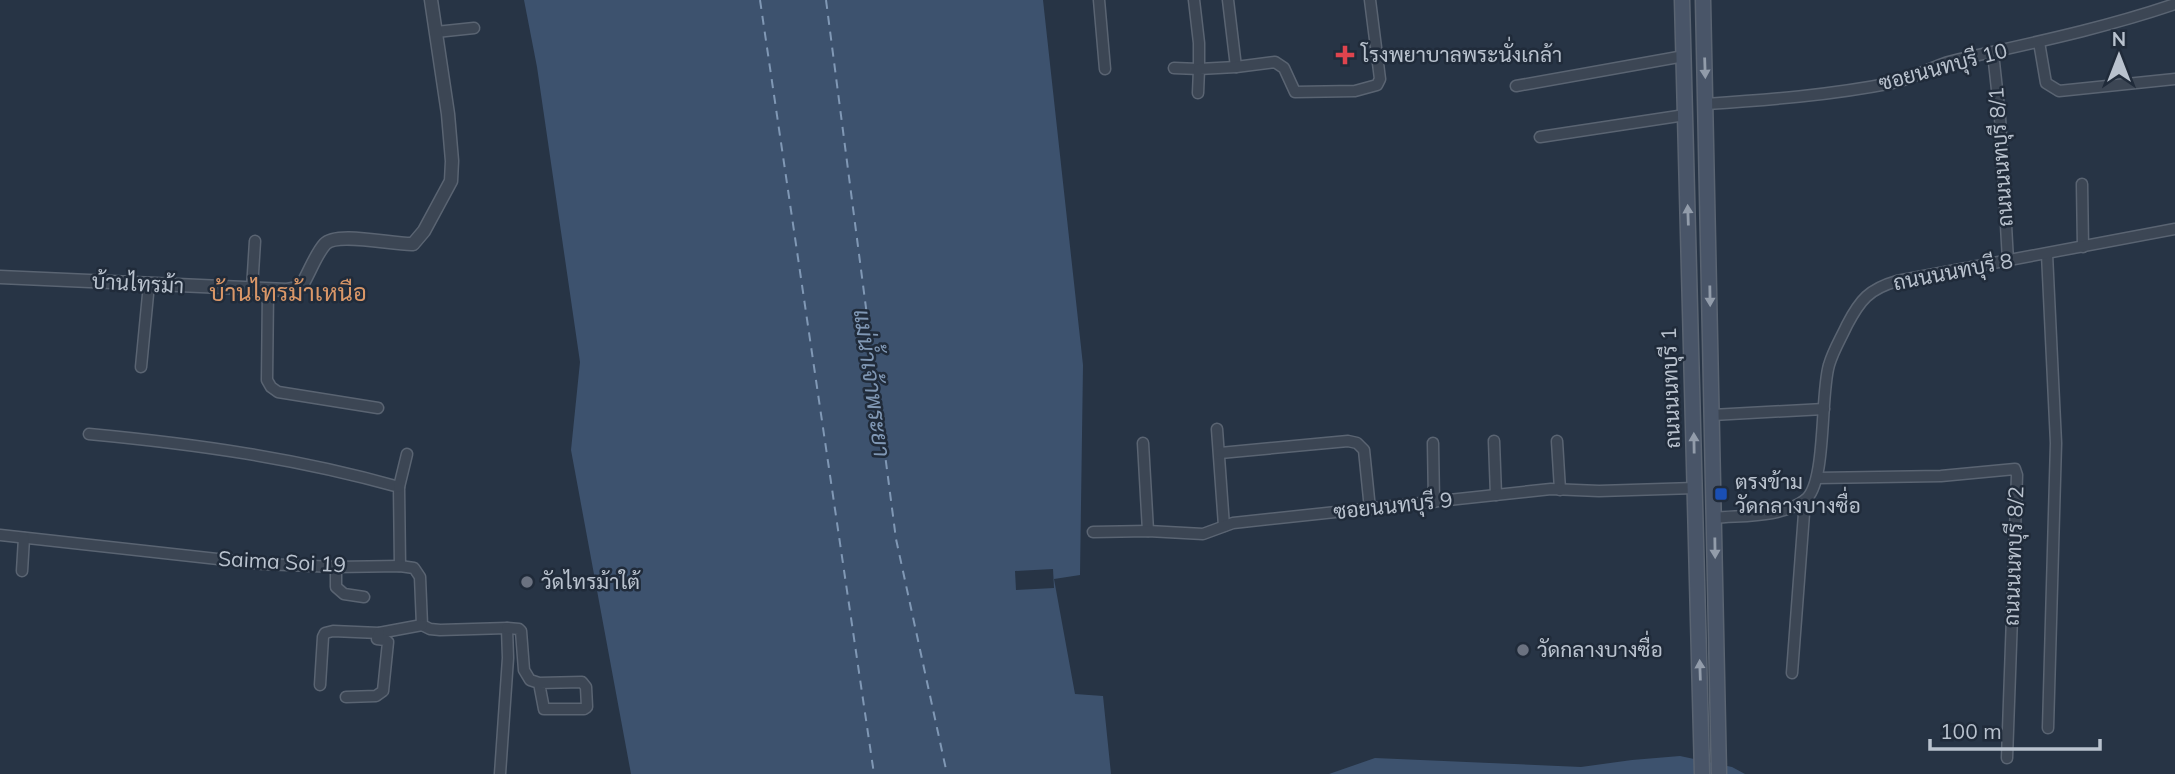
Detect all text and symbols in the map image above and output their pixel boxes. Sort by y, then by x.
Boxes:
north arrow [2084,21,2154,91]
text: N [2112,27,2126,51]
place label: โรงพยาบาลพระนั่งเกล้า [1360,36,1562,67]
street label: ซอยนนทบุรี 10 [1876,36,2010,98]
marker: โรงพยาบาลพระนั่งเกล้า [1335,45,1355,65]
one-way arrow [1699,57,1711,79]
street label: ถนนนนทบุรี 8/1 [1982,86,2020,228]
one-way arrow [1682,204,1693,226]
street label: ถนนนนทบุรี 8 [1891,247,2015,297]
street label: บ้านไทรม้า [91,268,185,298]
district label: บ้านไทรม้าเหนือ [209,277,367,307]
one-way arrow [1704,285,1716,307]
water label: แม่น้ำเจ้าพระยา [848,307,902,459]
street label: ถนนนนทบุรี 1 [1655,327,1687,449]
one-way arrow [1688,432,1700,454]
place label: ตรงข้าม วัดกลางบางซื่อ [1735,468,1861,518]
street label: ซอยนนทบุรี 9 [1332,486,1454,526]
marker: ตรงข้าม วัดกลางบางซื่อ [1713,486,1729,502]
street label: ถนนนนทบุรี 8/2 [1998,486,2030,626]
one-way arrow [1709,537,1721,559]
street label: Saima Soi 19 [217,545,347,577]
place label: วัดไทรม้าใต้ [541,568,641,594]
marker: วัดไทรม้าใต้ [519,574,535,590]
place label: วัดกลางบางซื่อ [1537,630,1663,662]
marker: วัดกลางบางซื่อ [1515,642,1531,658]
one-way arrow [1694,659,1705,681]
scale bar [1930,708,2100,752]
text: 100 m [1940,718,2002,744]

